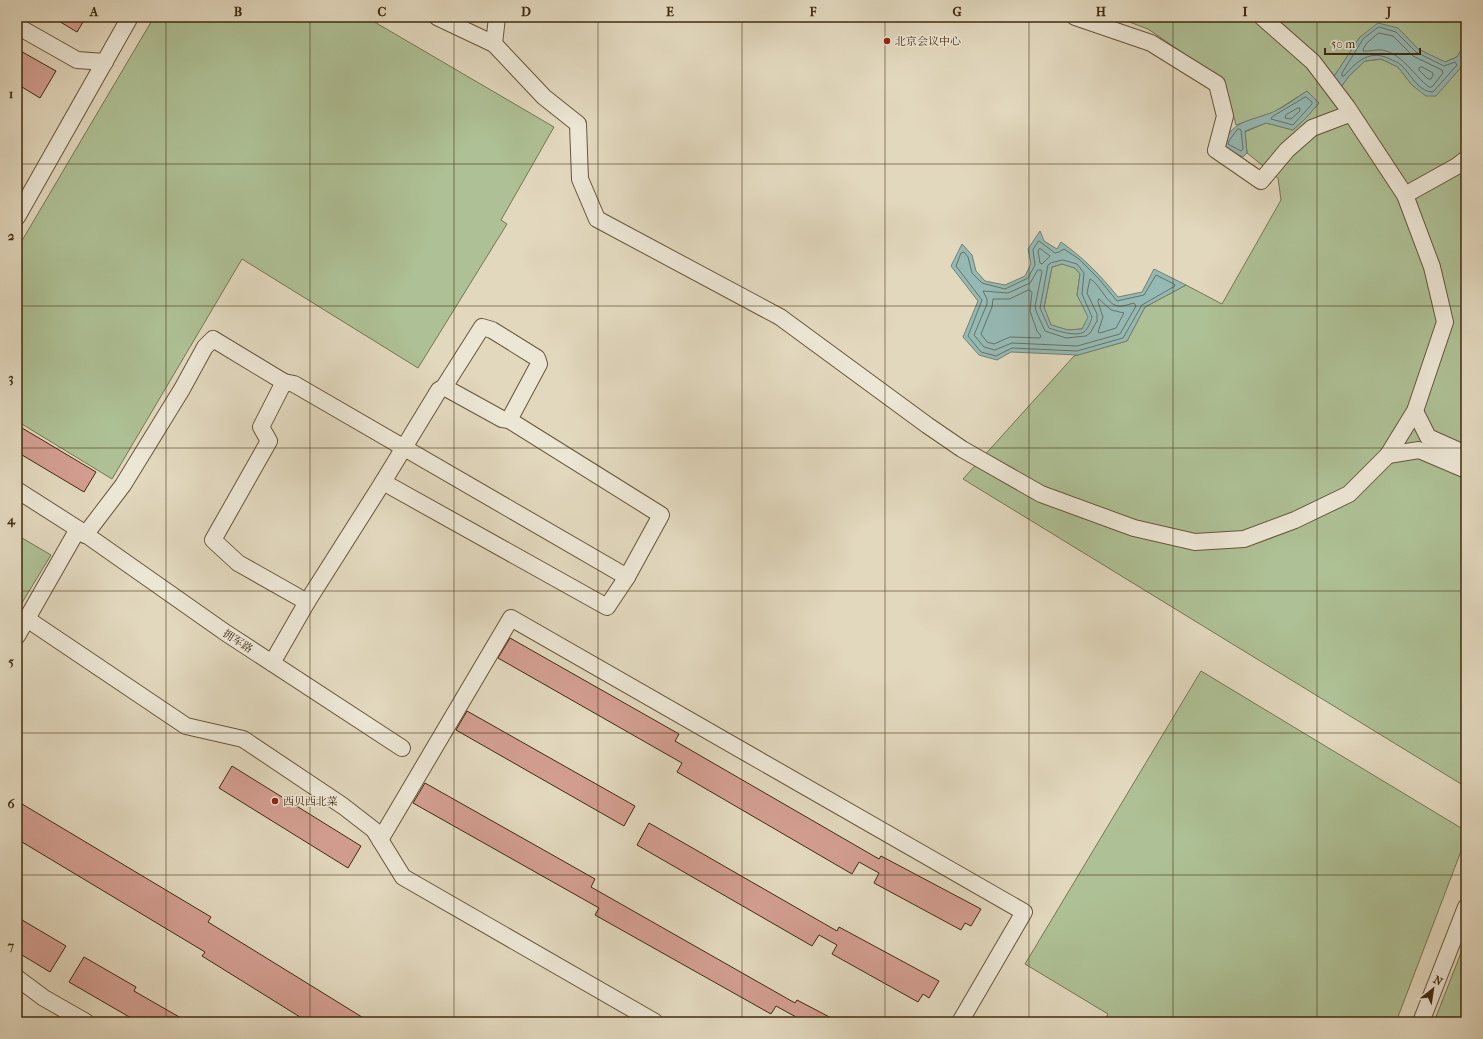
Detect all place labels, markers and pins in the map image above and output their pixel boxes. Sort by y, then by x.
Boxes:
place label: 北京会议中心 [895,35,961,48]
marker: 北京会议中心 [882,36,892,46]
place label: 西贝西北菜 [283,795,338,808]
marker: 西贝西北菜 [270,796,280,806]

